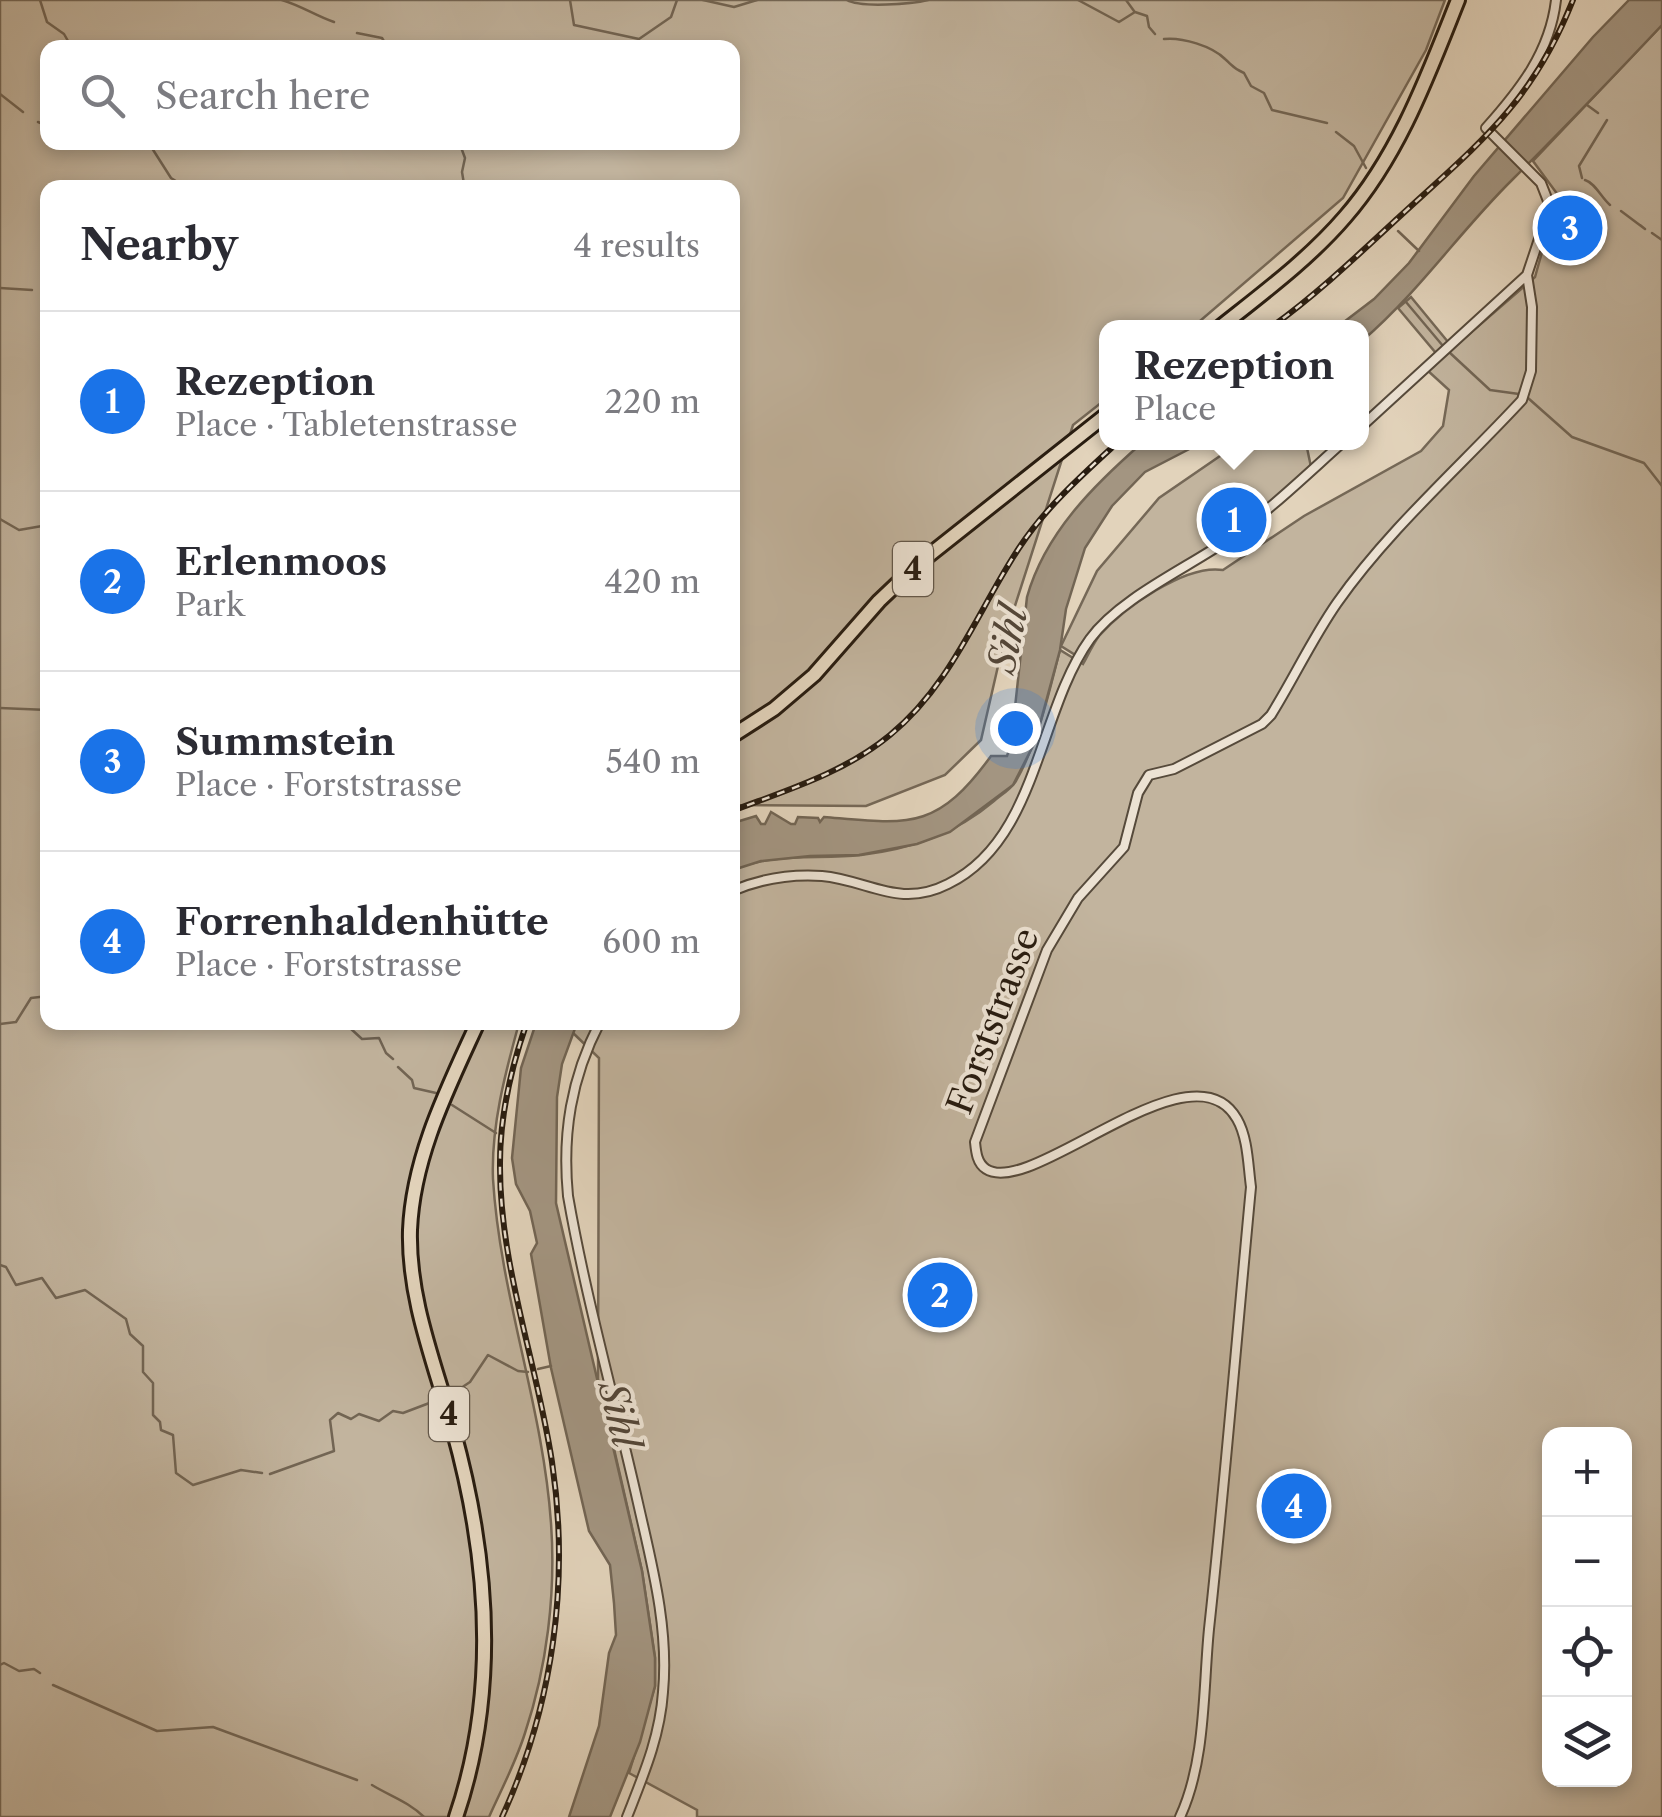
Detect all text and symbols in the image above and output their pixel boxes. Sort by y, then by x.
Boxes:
search box [40,40,740,150]
icon: search [75,68,130,123]
text: Search here [155,72,370,119]
pin: 3 [1538,190,1602,266]
text: Nearby [80,219,238,271]
text: 4 results [574,226,700,265]
popup [1099,320,1369,450]
text: Rezeption [1134,342,1334,389]
text: Rezeption [175,358,375,405]
text: 1 [105,382,120,421]
text: 220 m [605,382,700,421]
text: Place [1134,389,1216,428]
text: Place · Tabletenstrasse [175,405,517,444]
pin: 1 [1202,482,1266,558]
text: Erlenmoos [175,538,387,585]
road number: 4 [893,542,933,596]
text: 2 [103,562,122,601]
text: 420 m [604,562,700,601]
text: Park [175,585,245,624]
water label: Sihl [977,598,1038,678]
your location [990,703,1041,754]
text: Summstein [175,718,395,765]
text: 3 [103,742,122,781]
text: 540 m [606,742,700,781]
text: Place · Forststrasse [175,765,462,804]
text: Forrenhaldenhütte [175,898,549,945]
text: 4 [103,922,122,961]
text: 600 m [602,922,700,961]
street label: Forststrasse [937,922,1048,1120]
text: Place · Forststrasse [175,945,462,984]
pin: 2 [908,1258,972,1332]
water label: Sihl [588,1375,651,1457]
road number: 4 [429,1387,469,1441]
map controls [1542,1427,1632,1787]
button: + [1542,1427,1632,1517]
pin: 4 [1262,1468,1326,1544]
button: − [1542,1517,1632,1607]
button: locate [1542,1607,1632,1697]
button: layers [1542,1697,1632,1787]

